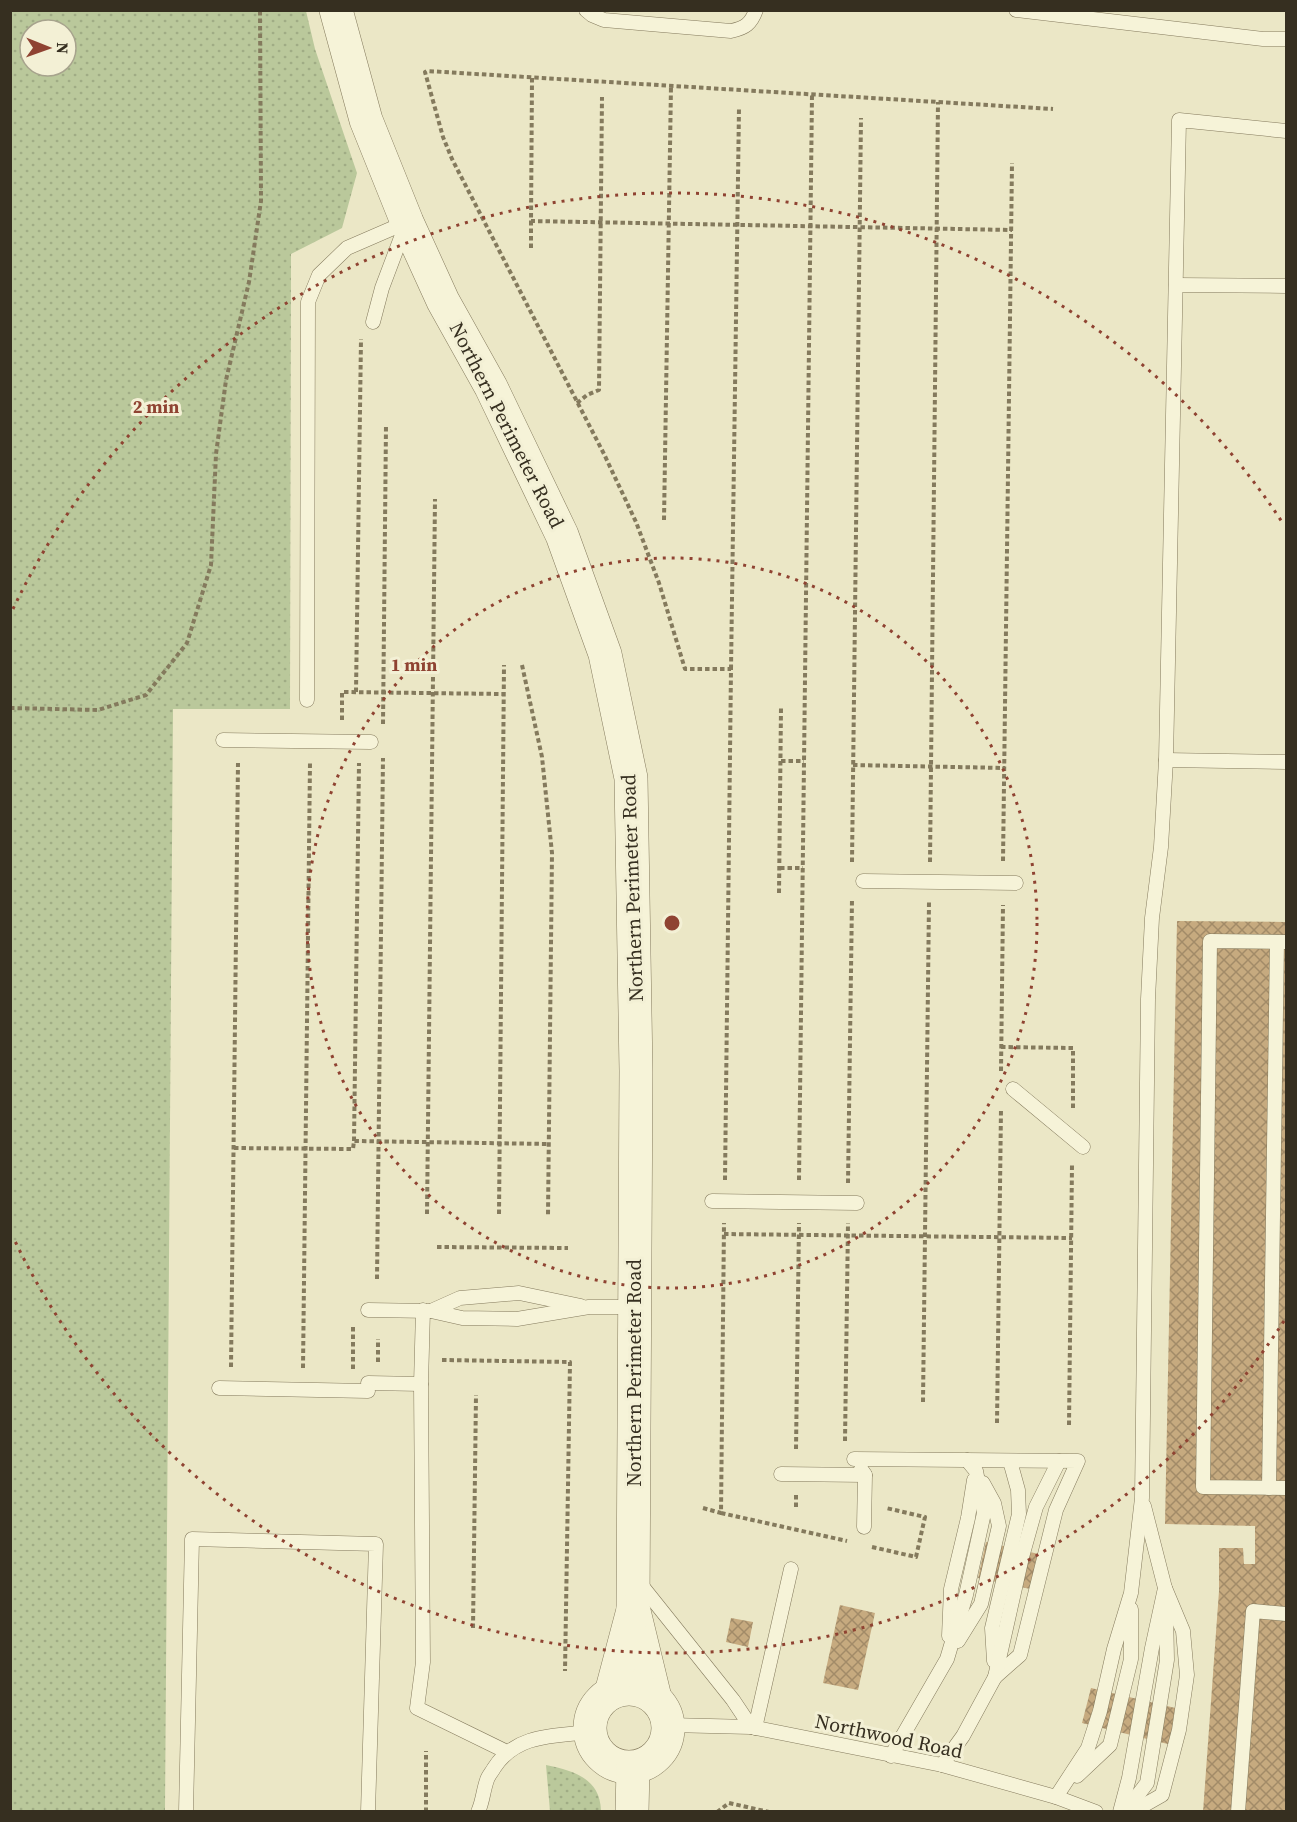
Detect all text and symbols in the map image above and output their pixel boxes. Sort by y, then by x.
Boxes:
north arrow [18,18,78,78]
text: N [52,42,74,55]
street label: Northern Perimeter Road [443,317,571,533]
text: 2 min [133,394,179,419]
text: 1 min [391,652,437,677]
street label: Northern Perimeter Road [614,773,650,1002]
centre of rings [662,913,682,933]
street label: Northern Perimeter Road [620,1259,648,1487]
street label: Northwood Road [813,1707,966,1765]

